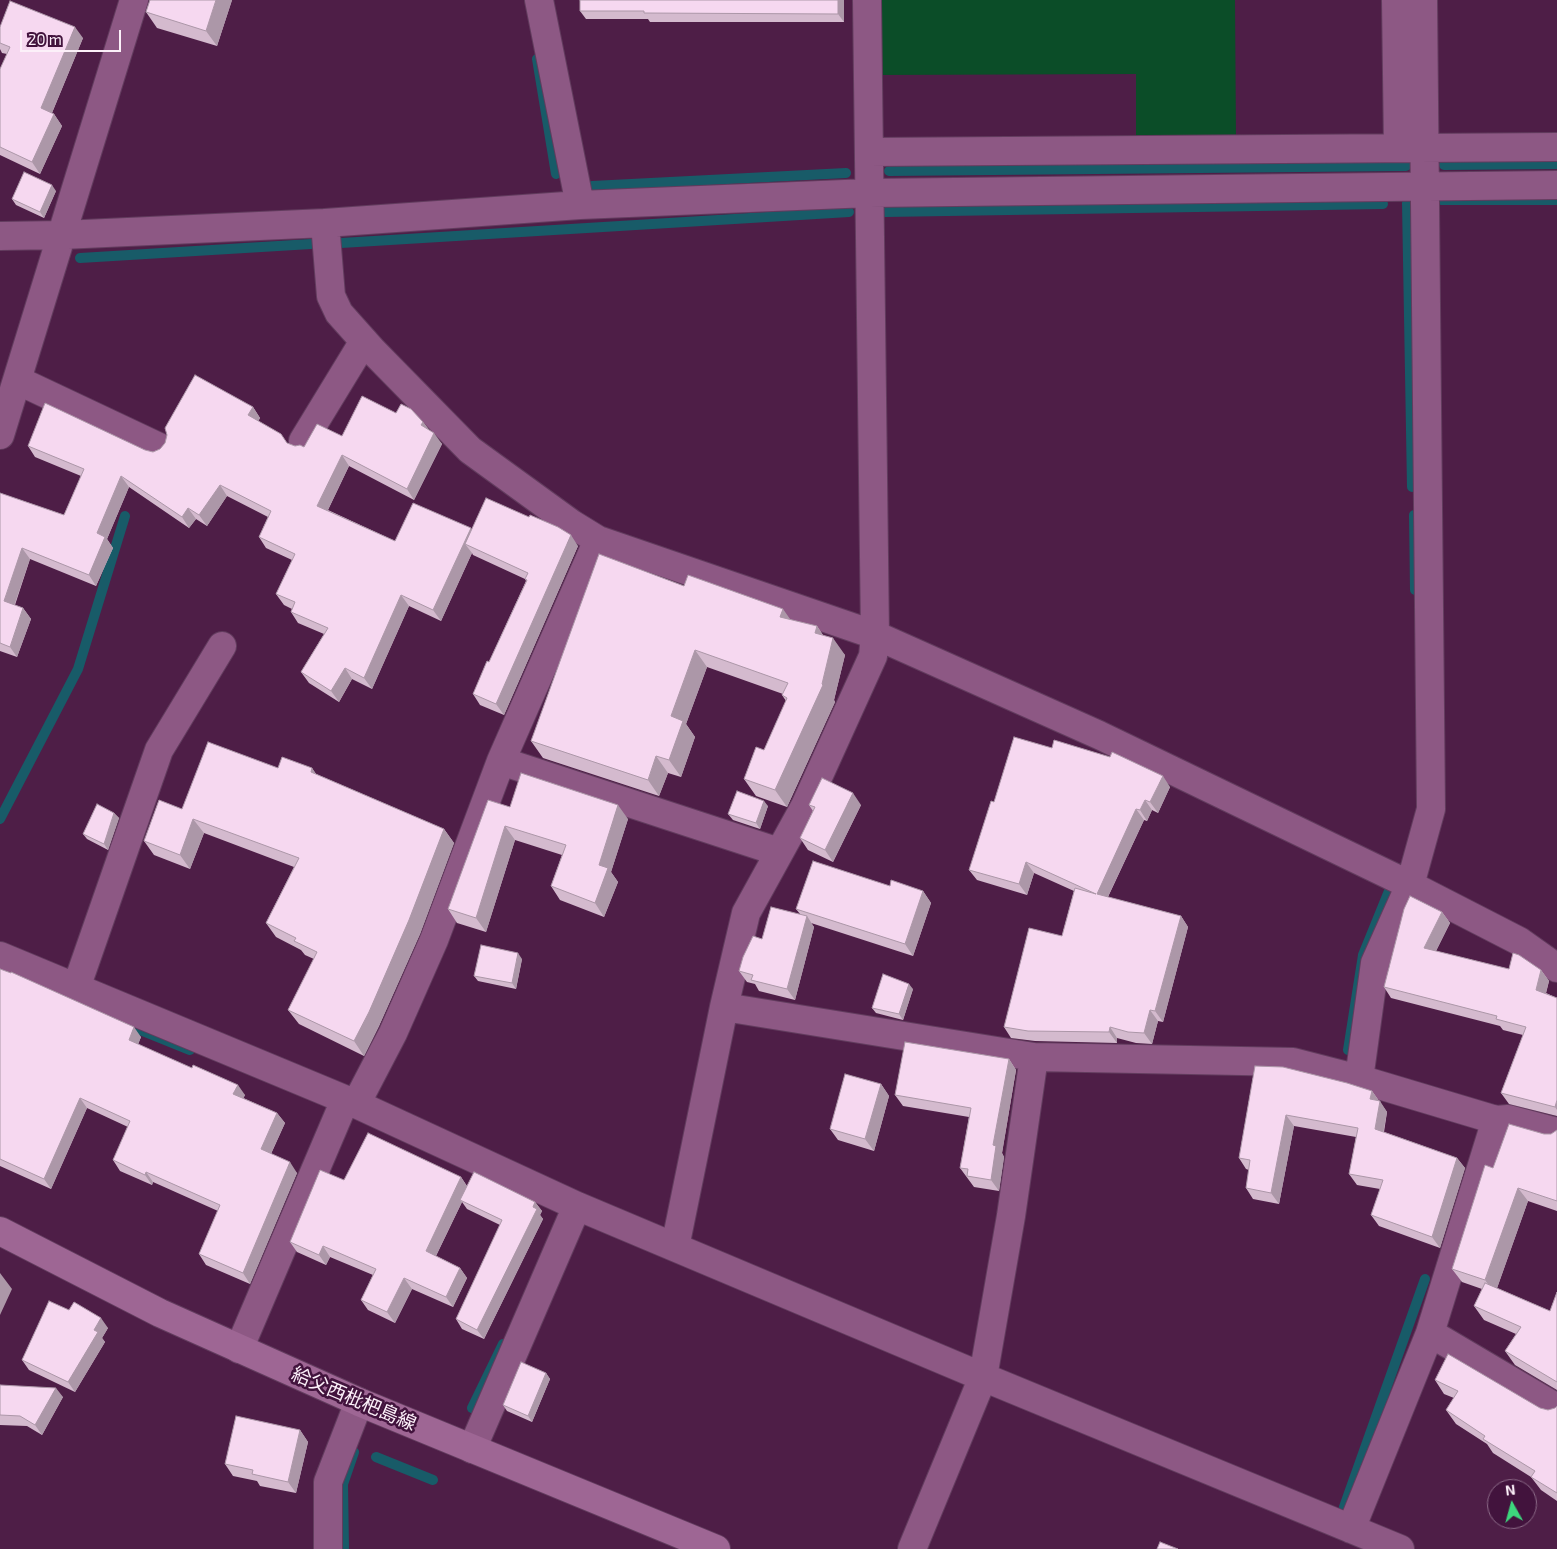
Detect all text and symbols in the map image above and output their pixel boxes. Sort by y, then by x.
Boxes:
scale bar [22,20,124,52]
text: 20 m [28,30,62,48]
street label: 給父西枇杷島線 [288,1363,420,1435]
north arrow [1487,1479,1537,1529]
text: N [1504,1481,1516,1499]

